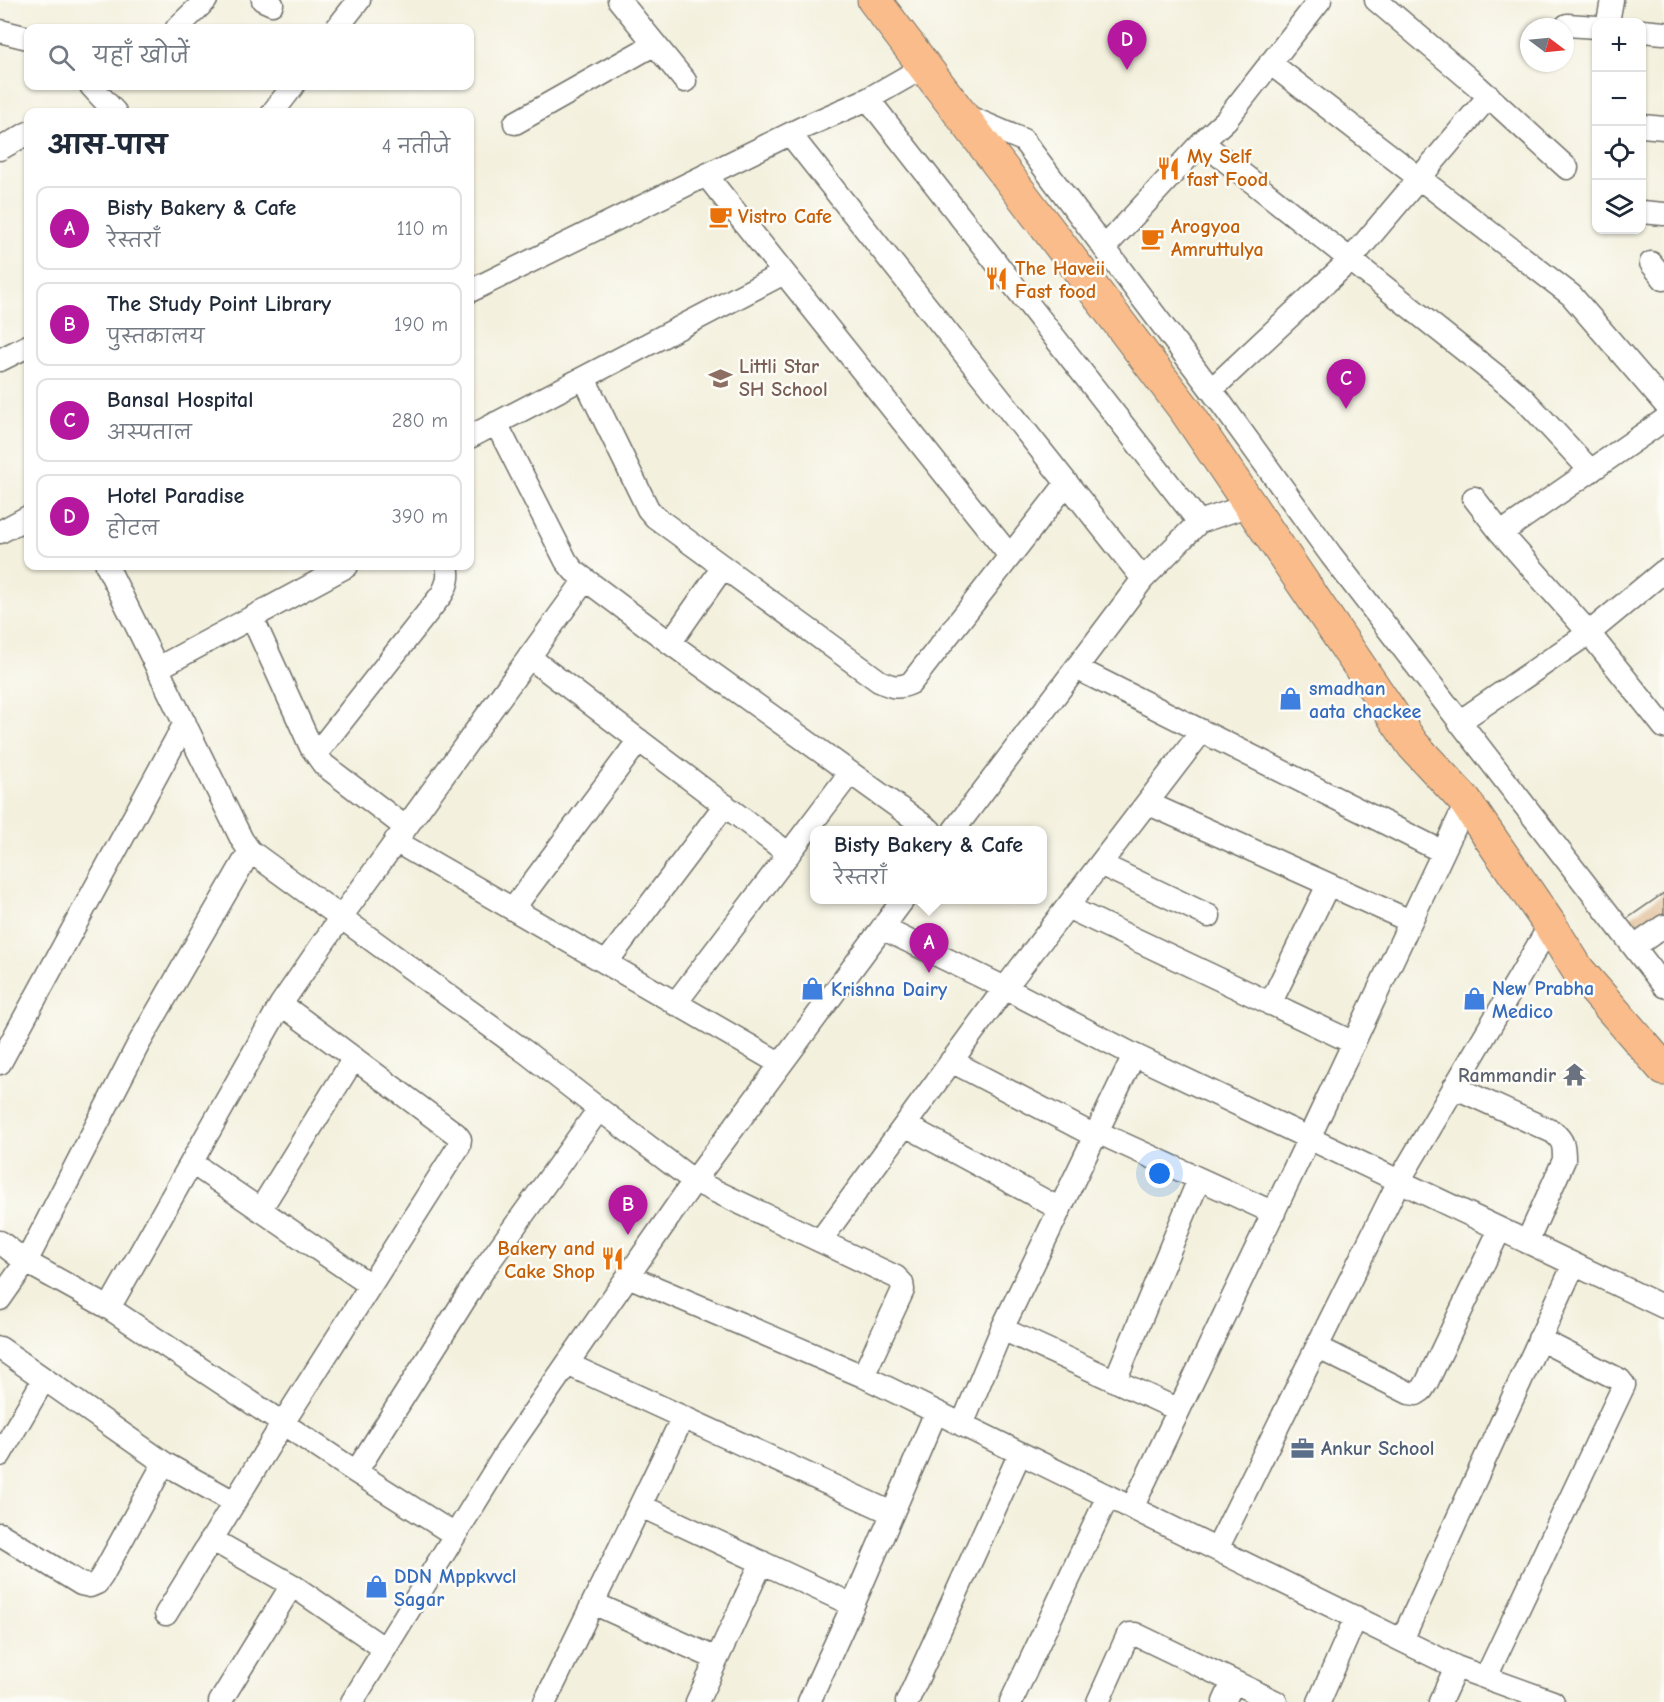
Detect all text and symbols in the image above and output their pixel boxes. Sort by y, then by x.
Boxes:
north arrow [1520,18,1574,72]
map controls [1592,18,1646,234]
button: + [1592,18,1646,72]
pin: D [1108,20,1146,70]
search box [24,24,474,90]
icon: search [45,41,78,74]
text: यहाँ खोजें [93,43,189,69]
button: − [1592,72,1646,126]
button: locate [1592,126,1646,180]
text: आस-पास [48,131,167,161]
text: 4 नतीजे [382,135,450,158]
place label: My Self fast Food [1186,145,1268,191]
restaurant icon: My Self fast Food [1156,155,1182,181]
button: layers [1592,180,1646,234]
text: Bisty Bakery & Cafe [107,195,296,221]
cafe icon: Vistro Cafe [707,203,733,229]
place label: Vistro Cafe [738,205,832,228]
place label: Arogyoa Amruttulya [1171,215,1264,261]
text: A [64,217,75,240]
text: 110 m [397,217,448,240]
cafe icon: Arogyoa Amruttulya [1140,225,1166,251]
text: रेस्तराँ [107,229,160,252]
place label: The Haveii Fast food [1015,257,1105,303]
restaurant icon: The Haveii Fast food [984,266,1010,292]
text: The Study Point Library [107,291,331,317]
text: B [63,313,76,336]
text: 190 m [394,313,448,336]
text: पुस्तकालय [107,325,205,348]
place label: Littli Star SH School [739,355,828,401]
pin: C [1326,360,1366,409]
school or university icon: Littli Star SH School [708,365,734,391]
text: Bansal Hospital [107,387,253,413]
text: C [63,409,76,432]
text: 280 m [392,409,448,432]
text: अस्पताल [107,421,192,444]
text: Hotel Paradise [107,483,244,509]
text: D [63,505,76,528]
text: 390 m [392,505,448,528]
text: होटल [107,517,159,540]
place label: smadhan aata chackee [1309,677,1421,723]
shop icon: smadhan aata chackee [1278,686,1304,712]
popup [810,826,1047,904]
text: Bisty Bakery & Cafe [834,832,1023,858]
text: रेस्तराँ [834,866,887,889]
pin: A [910,924,948,973]
shop icon: Krishna Dairy [800,976,826,1002]
place label: New Prabha Medico [1492,977,1594,1023]
place label: Krishna Dairy [831,978,948,1001]
shop icon: New Prabha Medico [1461,986,1487,1012]
temple icon: Rammandir [1561,1062,1587,1088]
place label: Rammandir [1458,1064,1556,1087]
your location [1145,1159,1174,1188]
pin: B [608,1186,648,1235]
place label: Bakery and Cake Shop [498,1237,595,1283]
restaurant icon: Bakery and Cake Shop [600,1246,626,1272]
office icon: Ankur School [1290,1435,1316,1461]
place label: Ankur School [1321,1437,1434,1460]
place label: DDN Mppkvvcl Sagar [394,1565,517,1611]
shop icon: DDN Mppkvvcl Sagar [363,1574,389,1600]

